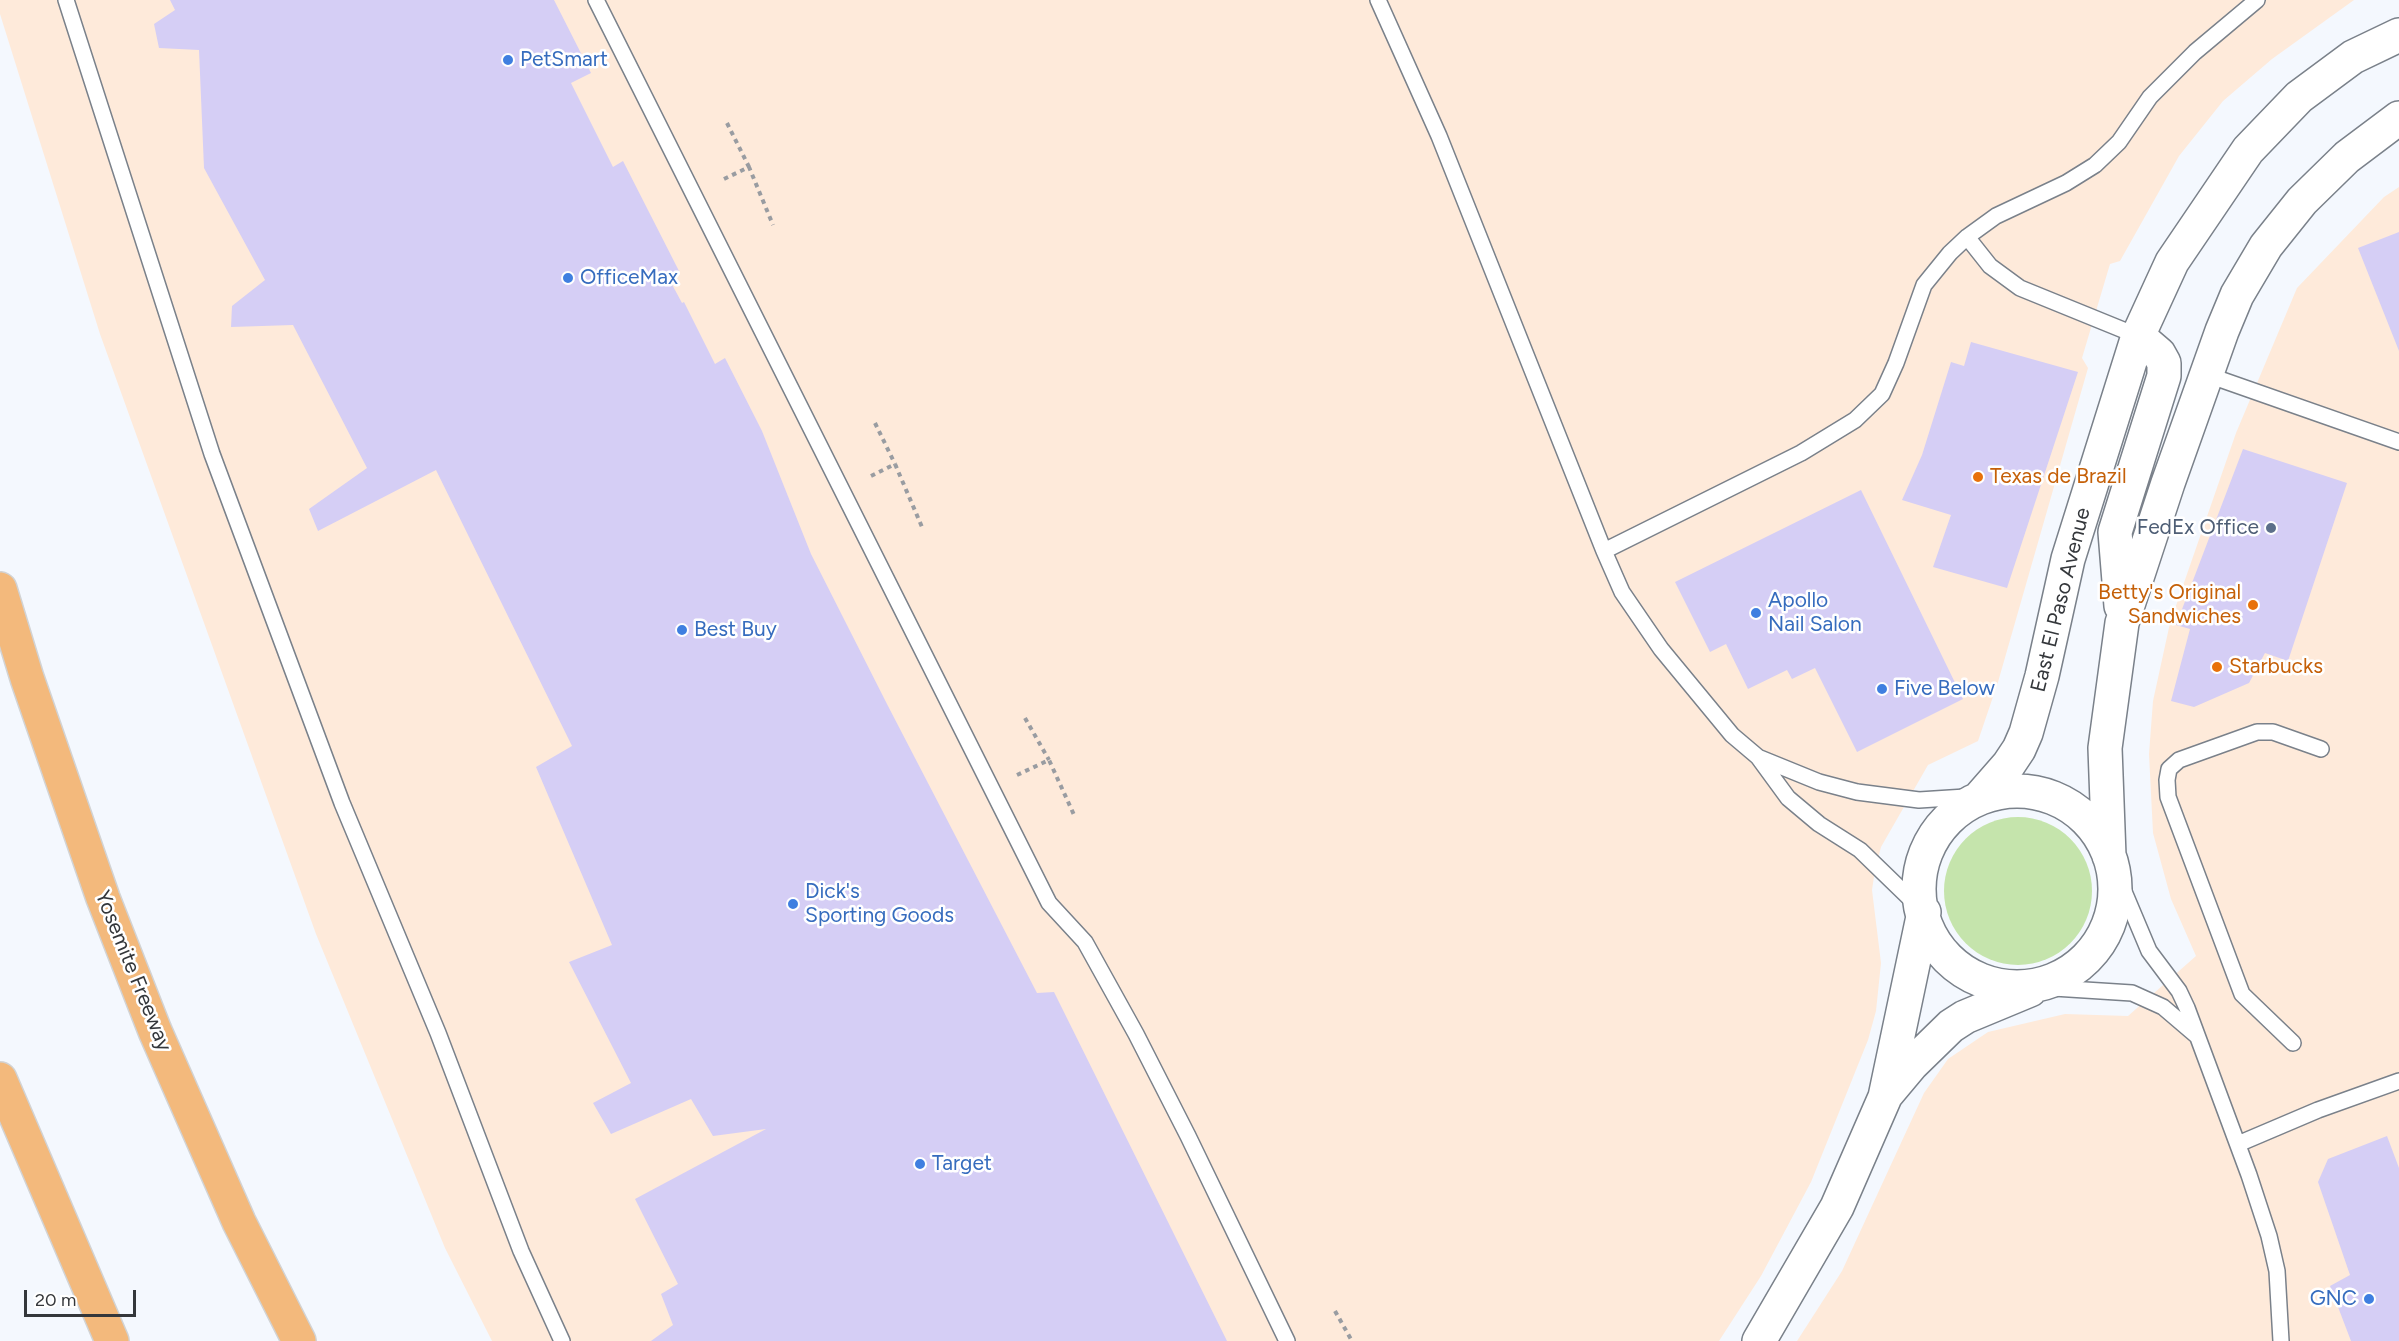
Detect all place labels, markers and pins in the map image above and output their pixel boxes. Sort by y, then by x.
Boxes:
place label: PetSmart [520,47,608,73]
marker: PetSmart [501,53,515,67]
place label: OfficeMax [580,265,678,291]
marker: OfficeMax [561,271,575,285]
place label: Texas de Brazil [1990,464,2127,490]
marker: Texas de Brazil [1971,470,1985,484]
place label: FedEx Office [2137,515,2259,541]
marker: FedEx Office [2264,521,2278,535]
place label: Betty's Original Sandwiches [2098,580,2241,630]
place label: Apollo Nail Salon [1768,588,1862,638]
marker: Betty's Original Sandwiches [2246,598,2260,612]
marker: Apollo Nail Salon [1749,606,1763,620]
place label: Best Buy [694,617,777,643]
marker: Best Buy [675,623,689,637]
place label: Starbucks [2229,654,2323,680]
marker: Starbucks [2210,660,2224,674]
place label: Five Below [1894,676,1995,702]
marker: Five Below [1875,682,1889,696]
place label: Dick's Sporting Goods [805,879,954,929]
marker: Dick's Sporting Goods [786,897,800,911]
place label: Target [932,1151,992,1177]
marker: Target [913,1157,927,1171]
place label: GNC [2310,1286,2357,1312]
marker: GNC [2362,1292,2376,1306]

